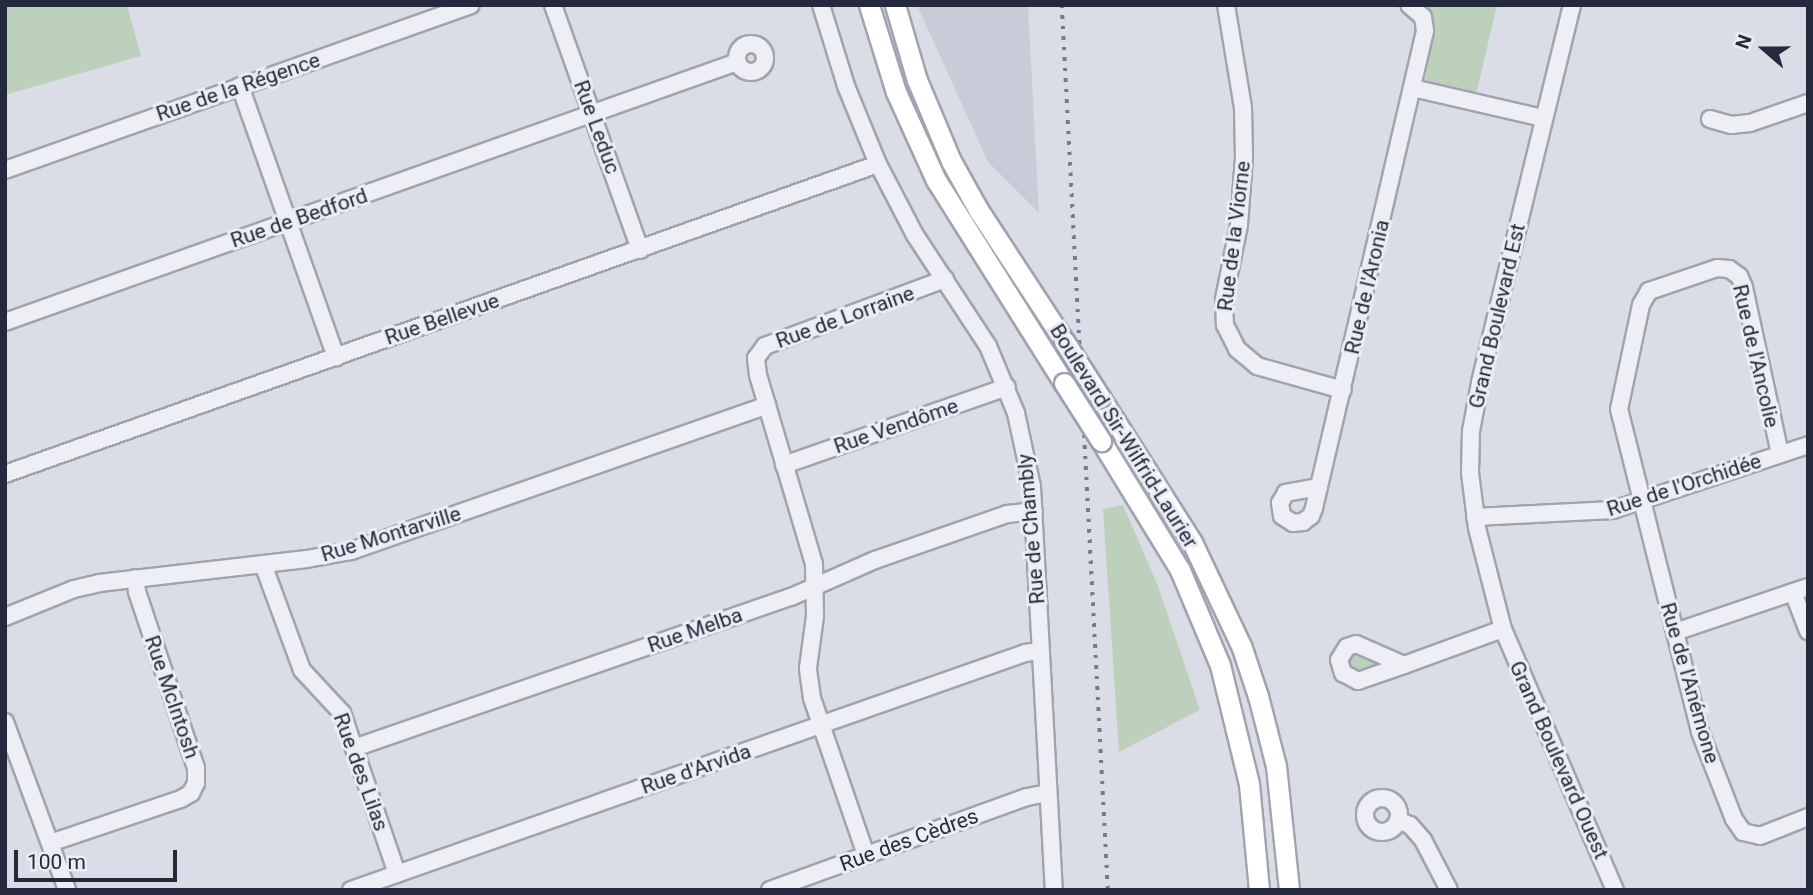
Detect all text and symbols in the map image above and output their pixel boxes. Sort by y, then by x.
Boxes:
north arrow [1729,14,1799,84]
text: N [1731,31,1757,52]
street label: Rue de la Régence [153,47,323,127]
street label: Rue Leduc [568,77,626,177]
street label: Rue de la Viorne [1212,159,1256,313]
street label: Rue de Bedford [227,183,371,253]
street label: Rue de l'Aronia [1339,217,1395,357]
street label: Grand Boulevard Est [1463,221,1531,411]
street label: Rue de Lorraine [772,280,918,354]
street label: Rue de l'Ancolie [1727,282,1785,430]
street label: Rue Bellevue [382,288,502,350]
street label: Boulevard Sir-Wilfrid-Laurier [1045,319,1203,553]
street label: Rue Vendôme [830,393,962,459]
street label: Rue de l'Orchidée [1604,448,1764,522]
street label: Rue de Chambly [1012,453,1050,605]
street label: Rue Montarville [318,501,464,567]
street label: Rue de l'Anémone [1655,600,1725,766]
street label: Rue Melba [644,602,746,658]
street label: Rue McIntosh [139,632,205,762]
street label: Grand Boulevard Ouest [1504,657,1614,863]
street label: Rue des Lilas [328,710,394,834]
street label: Rue d'Arvida [638,738,754,800]
street label: Rue des Cèdres [836,803,982,877]
scale bar [18,836,180,880]
text: 100 m [27,850,86,874]

